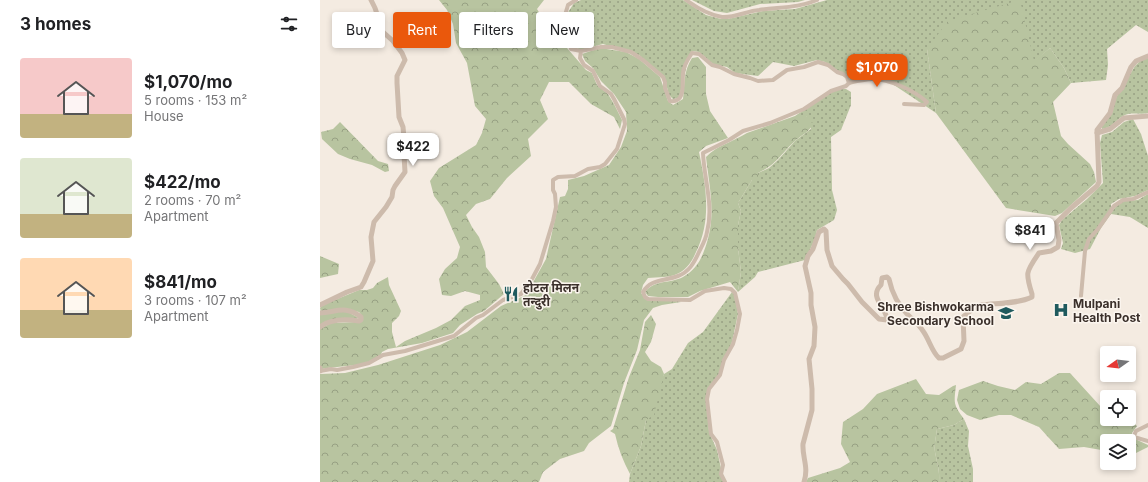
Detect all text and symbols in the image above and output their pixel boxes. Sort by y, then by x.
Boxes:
chip: Buy [332,12,385,48]
chip: Rent [393,12,451,48]
chip: Filters [459,12,528,48]
chip: New [536,12,594,48]
icon: filters [278,13,300,35]
text: 3 homes [20,14,91,34]
pin: $1,070 [844,54,910,88]
text: $1,070 [856,59,898,75]
text: $1,070/mo [144,72,232,92]
icon: home [52,74,100,122]
text: 5 rooms · 153 m² [144,92,247,108]
text: House [144,108,184,124]
pin: $422 [389,133,437,167]
text: $422 [396,138,430,154]
text: $422/mo [144,172,221,192]
icon: home [52,174,100,222]
text: 2 rooms · 70 m² [144,192,241,208]
text: Apartment [144,208,209,224]
pin: $841 [1006,217,1054,251]
text: $841 [1015,222,1045,238]
text: $841/mo [144,272,217,292]
icon: home [52,274,100,322]
place label: होटल मिलन तन्दुरी [523,280,580,310]
restaurant icon: होटल मिलन तन्दुरी [502,285,520,303]
text: 3 rooms · 107 m² [144,292,247,308]
place label: Mulpani Health Post [1073,296,1141,325]
place label: Shree Bishwokarma Secondary School [877,299,994,328]
hospital icon: Mulpani Health Post [1052,301,1070,319]
school or university icon: Shree Bishwokarma Secondary School [997,304,1015,322]
text: Apartment [144,308,209,324]
north arrow [1100,346,1136,382]
map controls [1100,346,1136,470]
button: locate [1100,390,1136,426]
button: layers [1100,434,1136,470]

